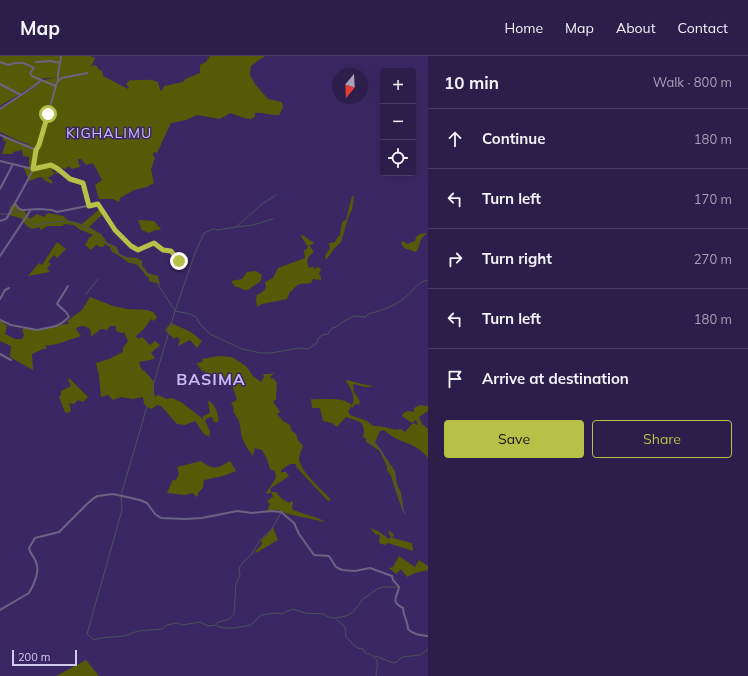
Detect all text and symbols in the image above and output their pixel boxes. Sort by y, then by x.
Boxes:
text: Map [20,16,60,40]
text: Home [504,19,543,37]
text: Map [565,19,594,37]
text: About [616,19,656,37]
text: Contact [678,19,728,37]
north arrow [332,68,368,104]
map controls [380,68,416,176]
button: + [380,68,416,104]
text: 10 min [444,72,499,93]
text: Walk · 800 m [653,74,732,90]
button: − [380,104,416,140]
route start [39,105,57,123]
district label: KIGHALIMU [66,124,152,142]
icon: ahead [444,128,466,150]
text: Continue [482,129,545,148]
text: 180 m [694,131,732,147]
button: locate [380,140,416,176]
icon: left [444,188,466,210]
text: Turn left [482,189,541,208]
text: 170 m [694,191,732,207]
icon: right [444,248,466,270]
text: Turn right [482,249,552,268]
text: 270 m [694,251,732,267]
route end [170,252,188,270]
icon: left [444,308,466,330]
text: Turn left [482,309,541,328]
text: 180 m [694,311,732,327]
icon: arrive [444,368,466,390]
district label: BASIMA [176,369,246,389]
text: Arrive at destination [482,369,629,388]
button: Save [444,420,584,458]
button: Share [592,420,732,458]
scale bar [12,648,77,667]
text: 200 m [18,650,50,664]

